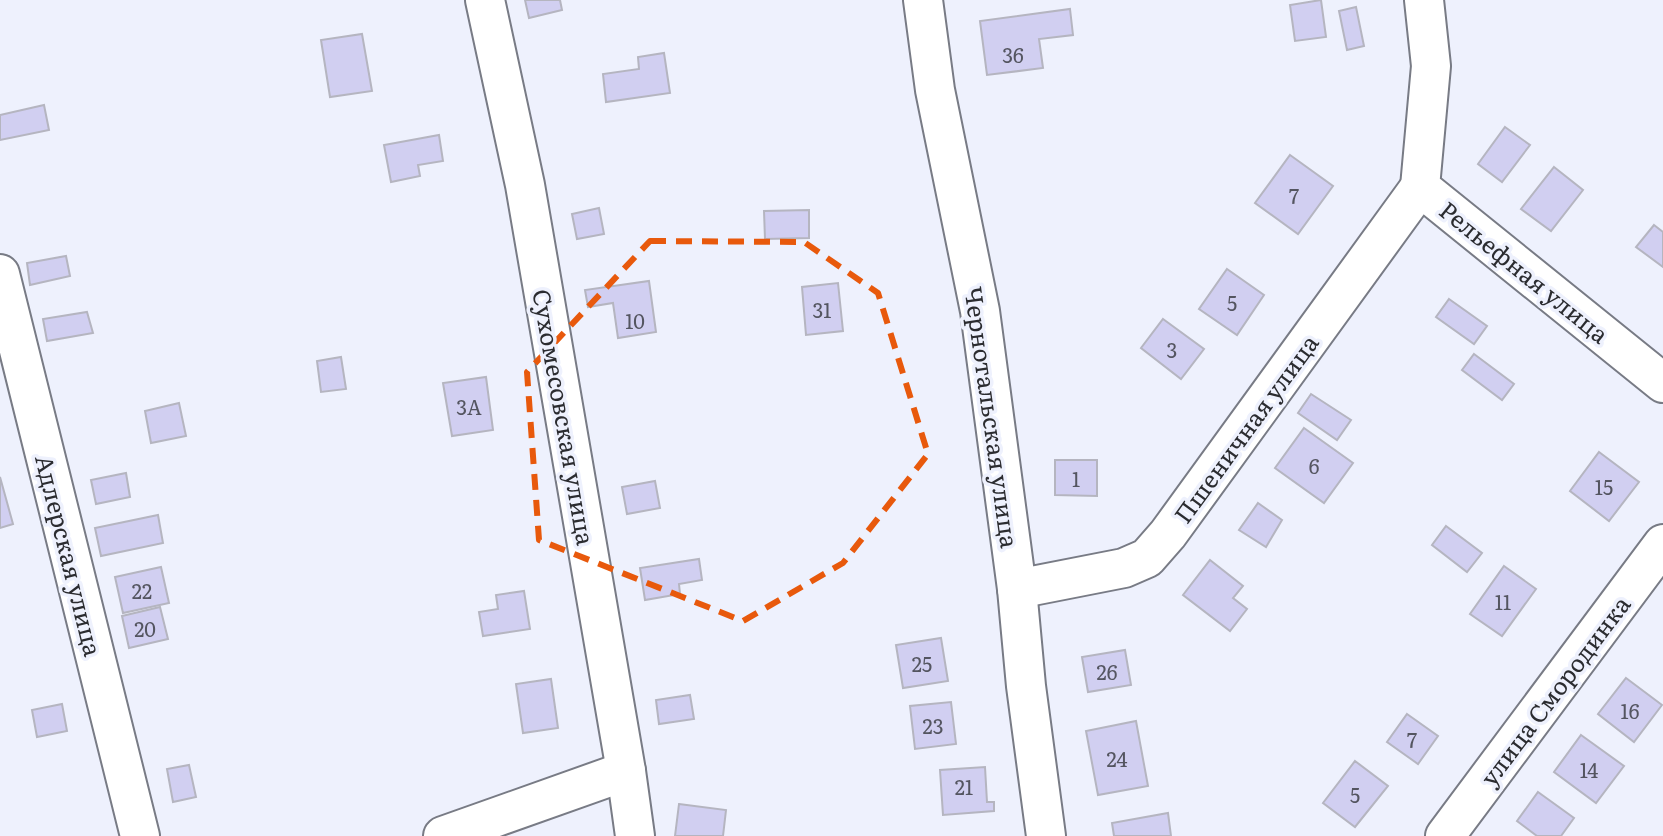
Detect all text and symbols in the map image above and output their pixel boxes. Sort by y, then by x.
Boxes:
house number: 36 [1002,39,1024,69]
house number: 7 [1289,180,1299,210]
street label: Рельефная улица [1433,192,1617,350]
street label: Чернотальская улица [957,284,1029,550]
street label: Сухомесовская улица [525,286,605,548]
house number: 5 [1227,287,1237,317]
house number: 31 [813,294,831,324]
house number: 10 [625,305,645,335]
street label: Пшеничная улица [1164,326,1326,530]
house number: 3 [1167,334,1177,364]
house number: 3А [456,391,482,421]
house number: 6 [1309,450,1320,480]
street label: Адлерская улица [28,451,112,659]
house number: 1 [1072,463,1080,493]
house number: 15 [1595,471,1613,501]
house number: 22 [132,575,152,605]
house number: 11 [1495,586,1511,616]
street label: улица Смородинка [1471,587,1637,793]
house number: 20 [134,613,156,643]
house number: 25 [912,648,932,678]
house number: 26 [1097,656,1118,686]
house number: 16 [1621,695,1640,725]
house number: 23 [923,710,943,740]
house number: 7 [1407,724,1417,754]
house number: 24 [1106,743,1128,773]
house number: 14 [1580,754,1598,784]
house number: 21 [955,771,973,801]
house number: 5 [1350,779,1360,809]

